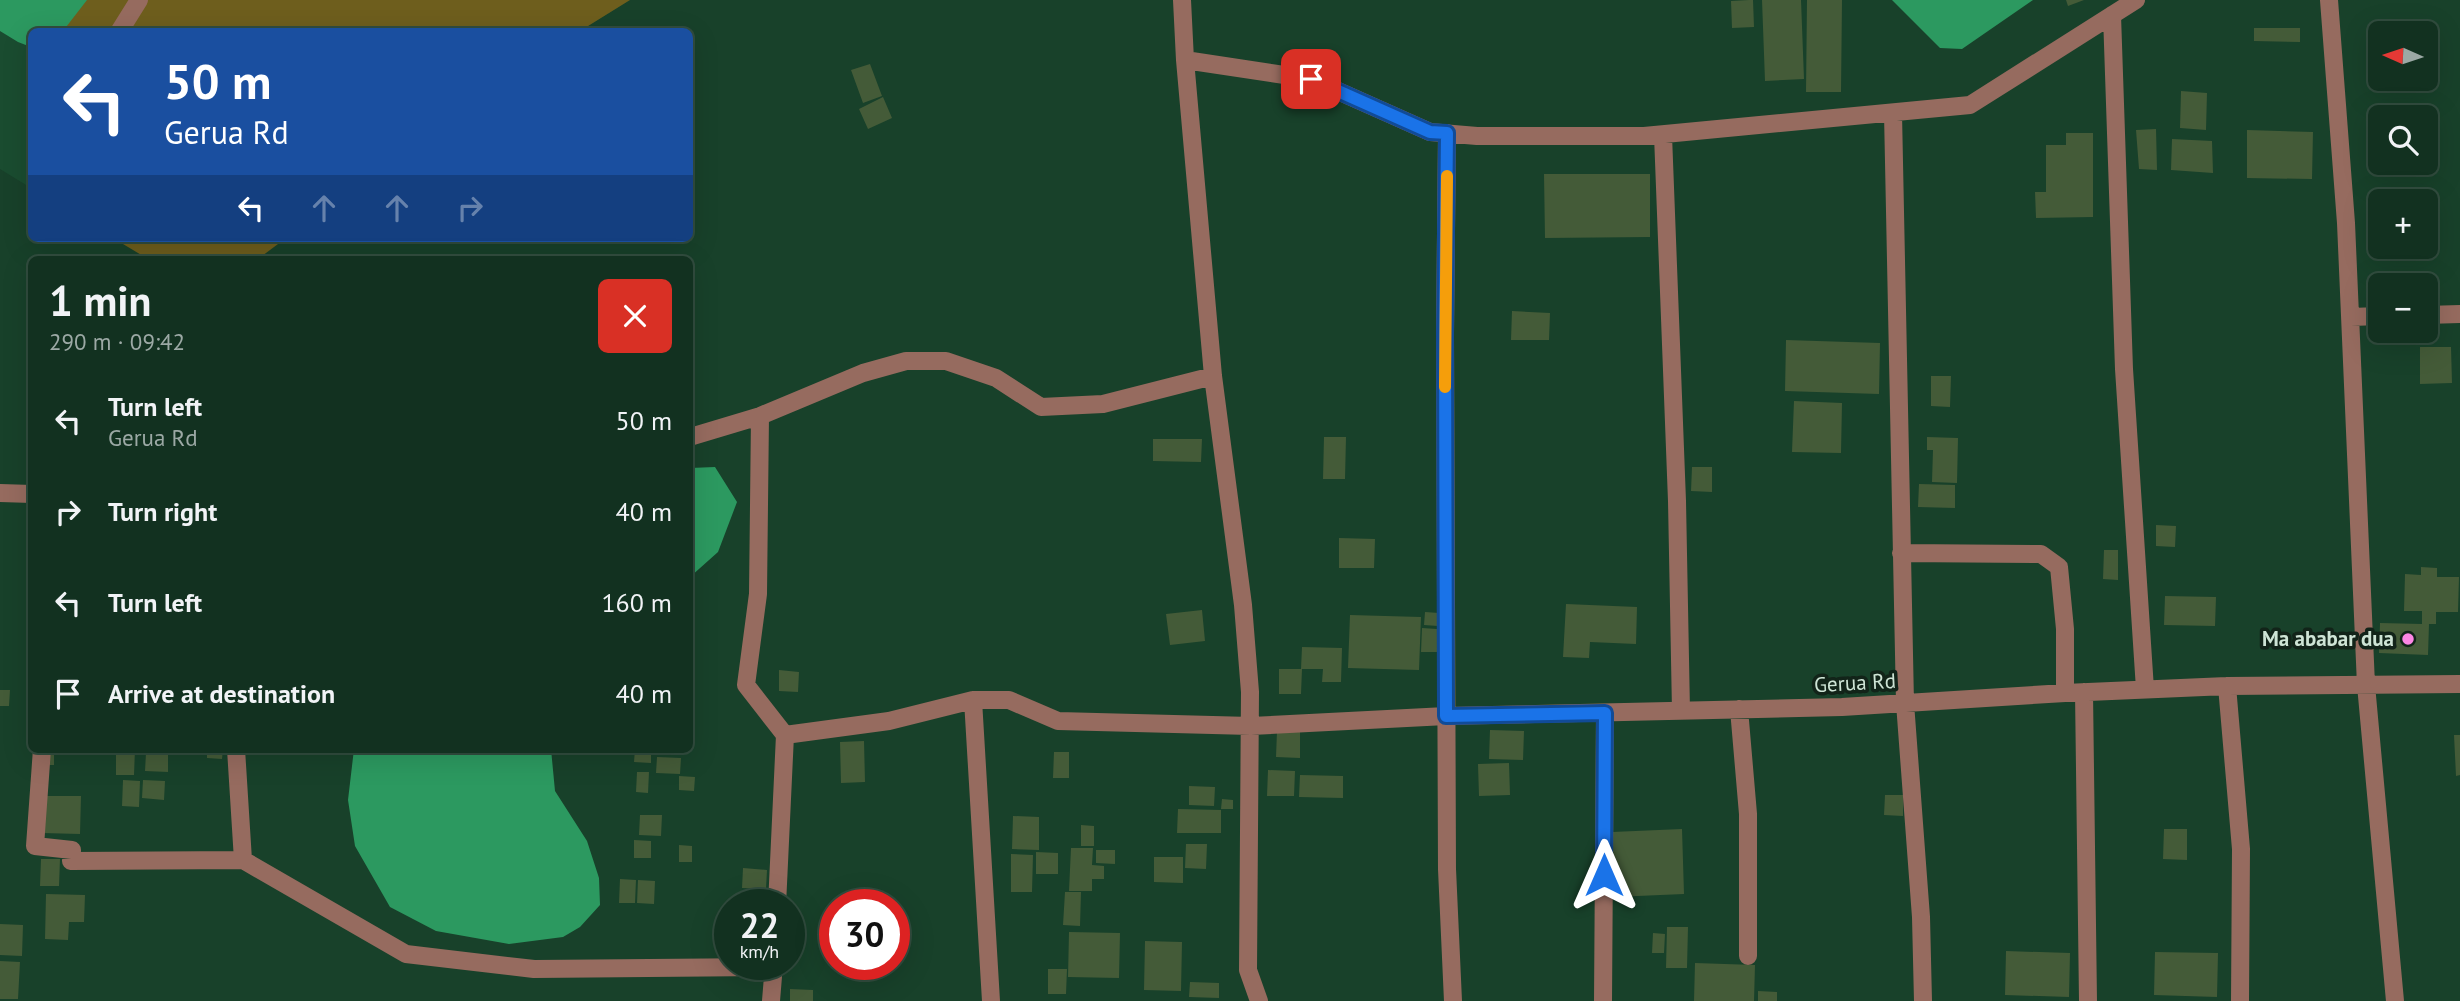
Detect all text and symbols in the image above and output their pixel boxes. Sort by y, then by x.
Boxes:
north arrow [2368,21,2438,91]
map controls [2368,21,2438,343]
text: 50 m [164,49,271,113]
pin [1281,49,1341,109]
icon: left [49,56,140,147]
icon: arrive [1292,60,1330,98]
button: search [2368,105,2438,175]
text: Gerua Rd [164,111,289,153]
icon: left [232,189,270,227]
icon: ahead [305,189,343,227]
icon: ahead [378,189,416,227]
icon: right [451,189,489,227]
button: + [2368,189,2438,259]
text: 1 min [49,273,151,328]
button: − [2368,273,2438,343]
button: close [598,279,672,353]
text: 290 m · 09:42 [49,327,185,356]
text: Turn left [108,390,202,423]
icon: left [49,402,87,440]
text: 50 m [616,404,672,437]
text: Gerua Rd [108,423,198,452]
icon: right [49,493,87,531]
text: Turn right [108,495,217,528]
text: 40 m [616,495,672,528]
icon: left [49,584,87,622]
text: Turn left [108,586,202,619]
text: 160 m [601,586,672,619]
place label: Ma ababar dua [2262,625,2394,652]
marker: Ma ababar dua [2400,631,2416,647]
street label: Gerua Rd [1813,667,1897,698]
icon: arrive [49,675,87,713]
text: Arrive at destination [108,677,335,710]
text: 40 m [616,677,672,710]
position arrow [1567,838,1641,912]
speed limit sign: 30 [819,889,910,980]
text: 22 [740,902,779,948]
text: km/h [740,940,779,963]

